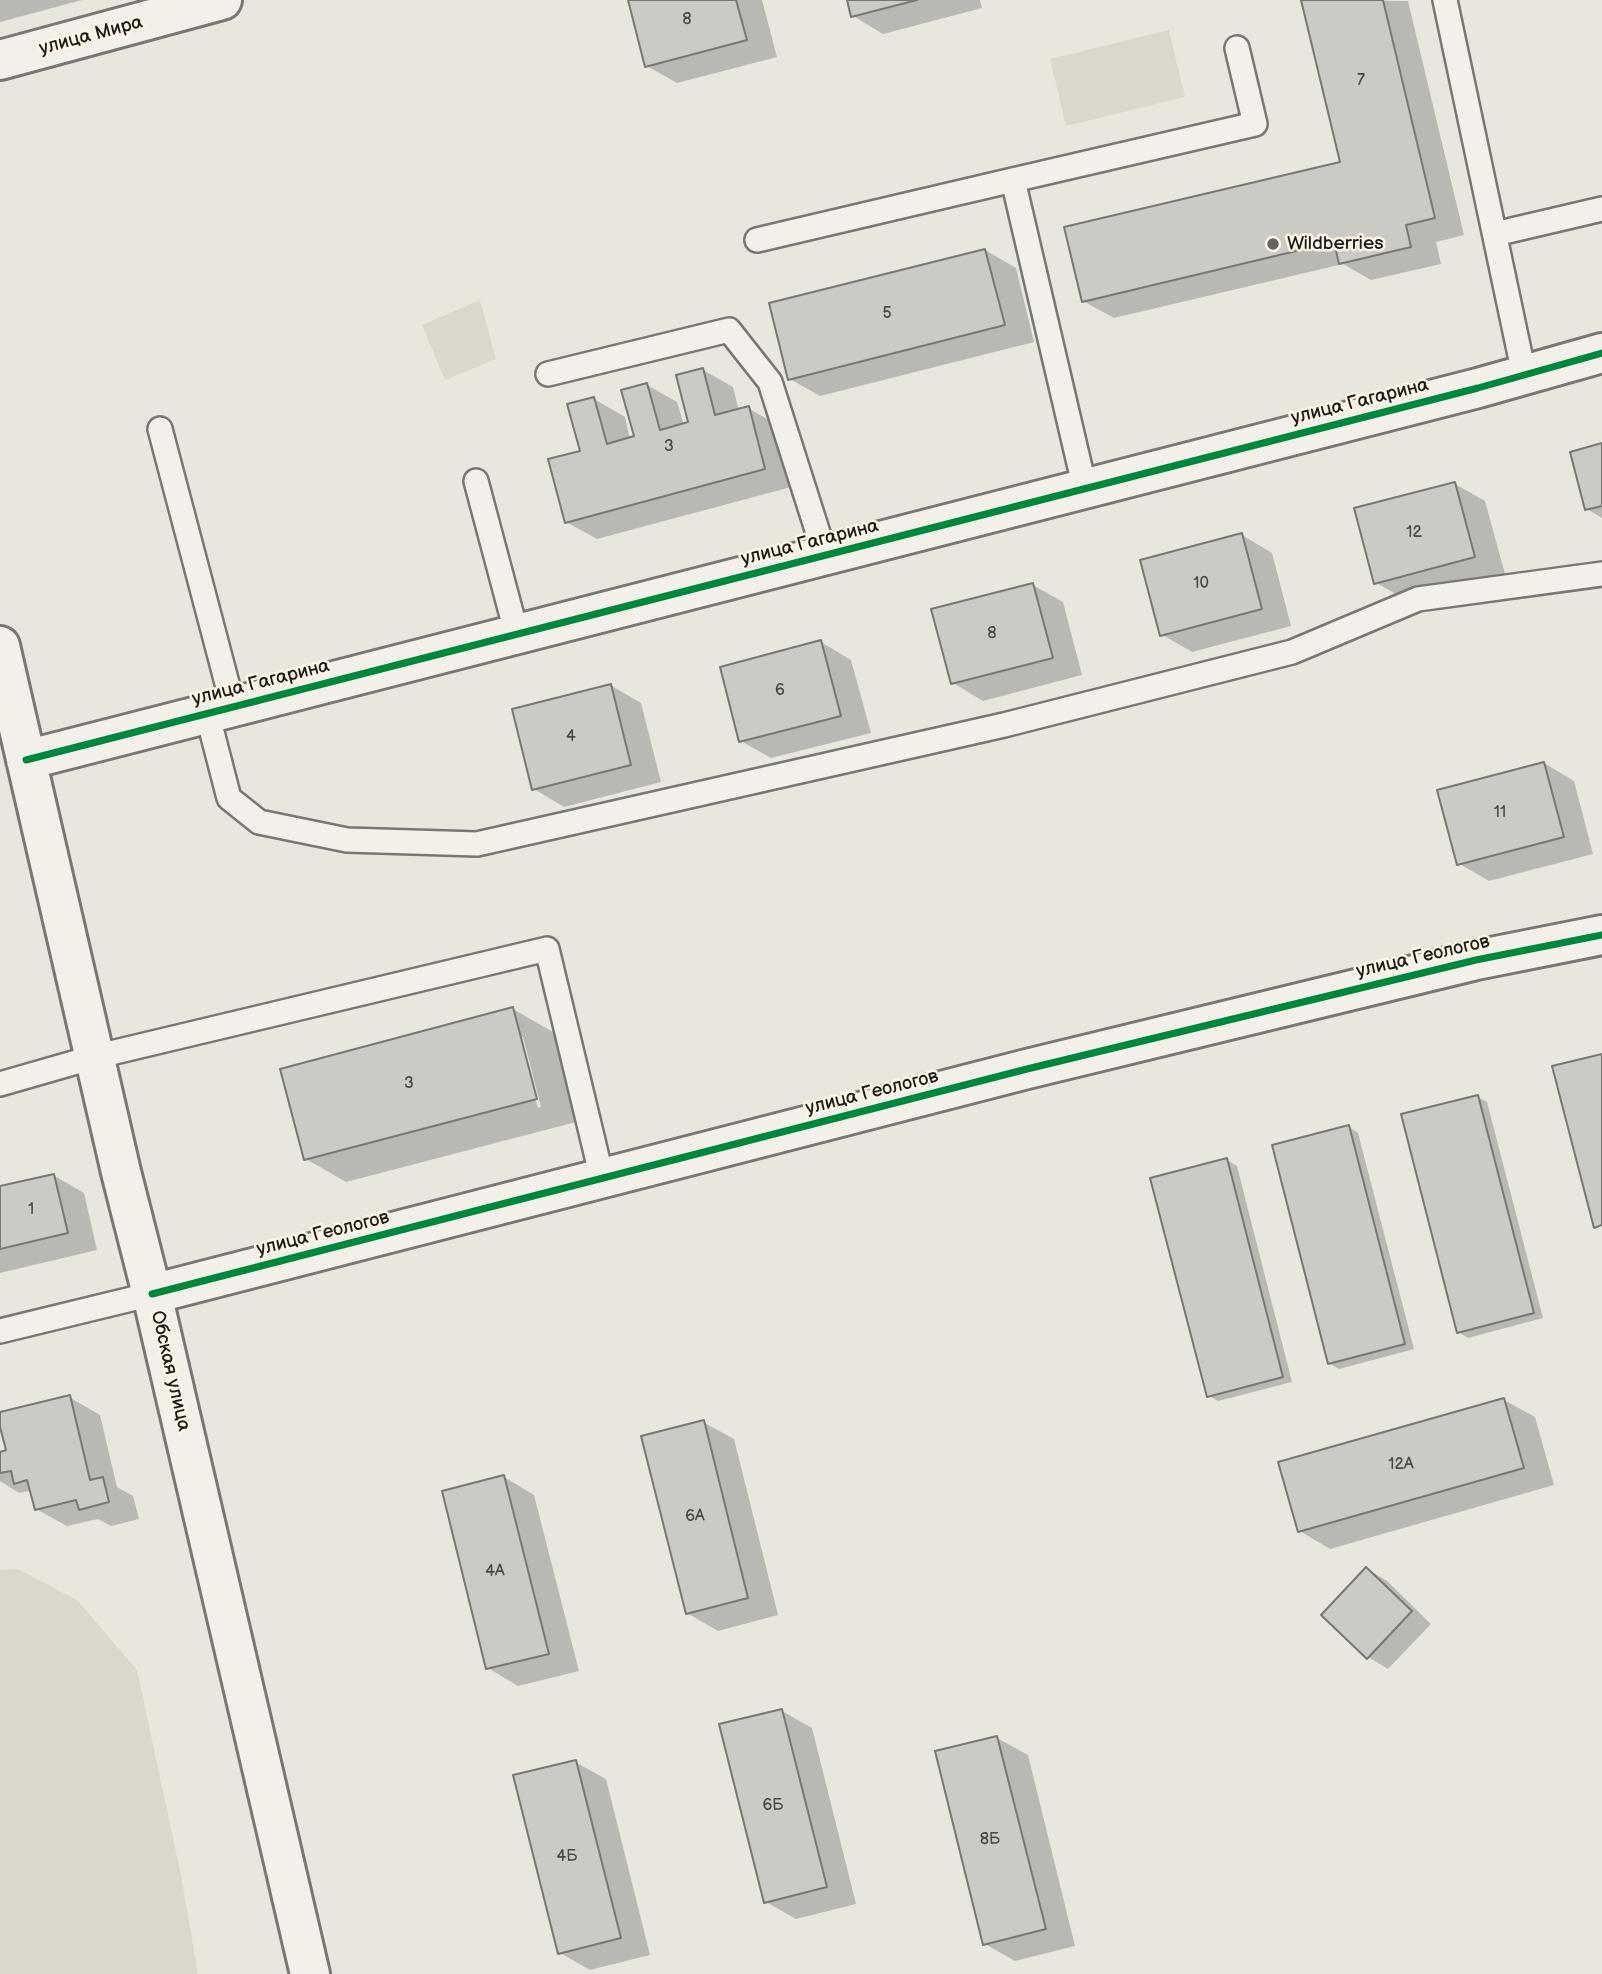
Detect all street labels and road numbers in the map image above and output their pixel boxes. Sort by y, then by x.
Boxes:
street label: улица Мира [37,11,145,61]
street label: улица Гагарина [1289,374,1431,430]
street label: улица Гагарина [739,515,881,571]
street label: улица Гагарина [190,655,332,711]
street label: улица Геологов [1354,931,1492,983]
street label: улица Геологов [803,1065,941,1121]
street label: улица Геологов [254,1206,392,1262]
street label: Обская улица [145,1309,195,1433]

